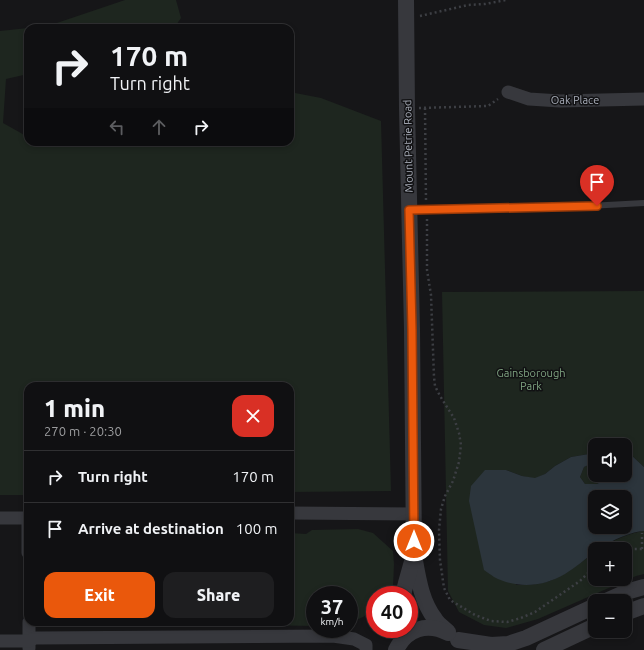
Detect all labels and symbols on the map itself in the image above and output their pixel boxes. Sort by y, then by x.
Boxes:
street label: Oak Place [551,94,599,106]
street label: Mount Petrie Road [401,99,415,193]
pin [580,165,614,206]
park label: Gainsborough Park [496,367,566,392]
position arrow [393,520,435,562]
speed limit sign: 40 [366,586,418,638]

